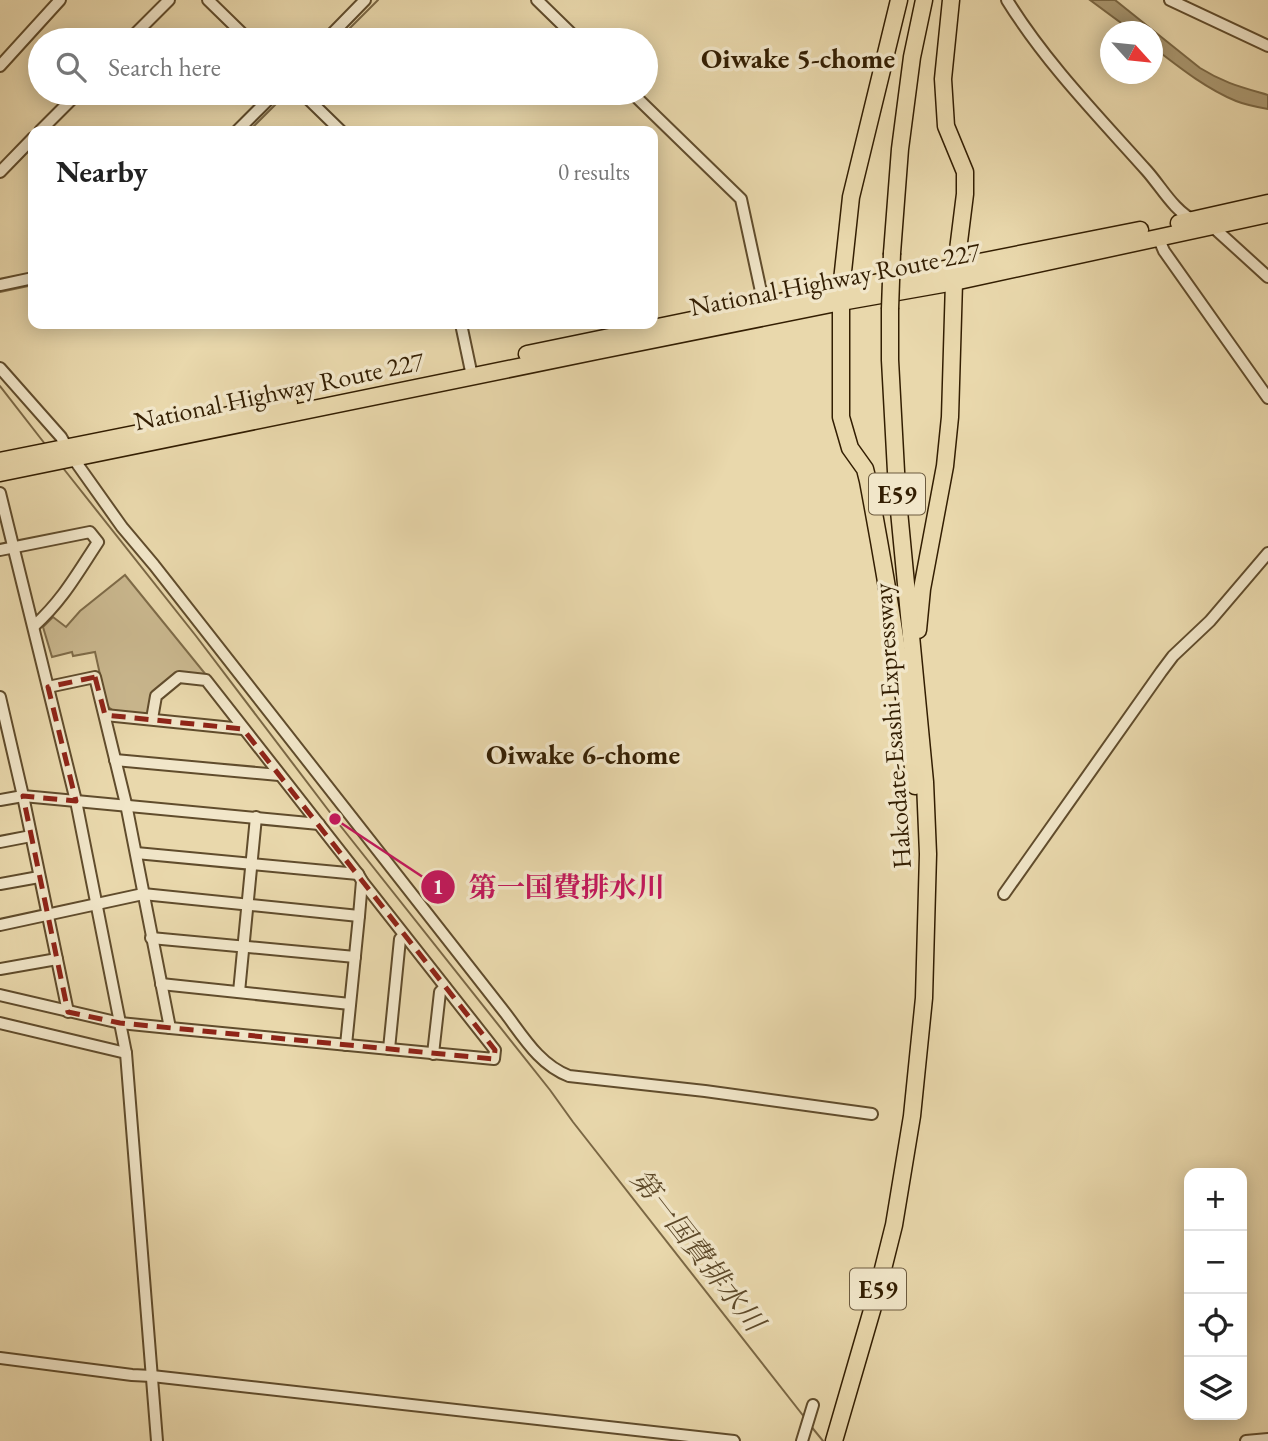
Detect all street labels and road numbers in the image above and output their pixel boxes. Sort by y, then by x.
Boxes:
street label: National Highway Route 227 [687,234,984,324]
street label: National Highway Route 227 [131,344,428,438]
road number: E59 [869,474,925,514]
street label: Hakodate-Esashi Expressway [865,581,919,870]
road number: E59 [850,1268,906,1310]

